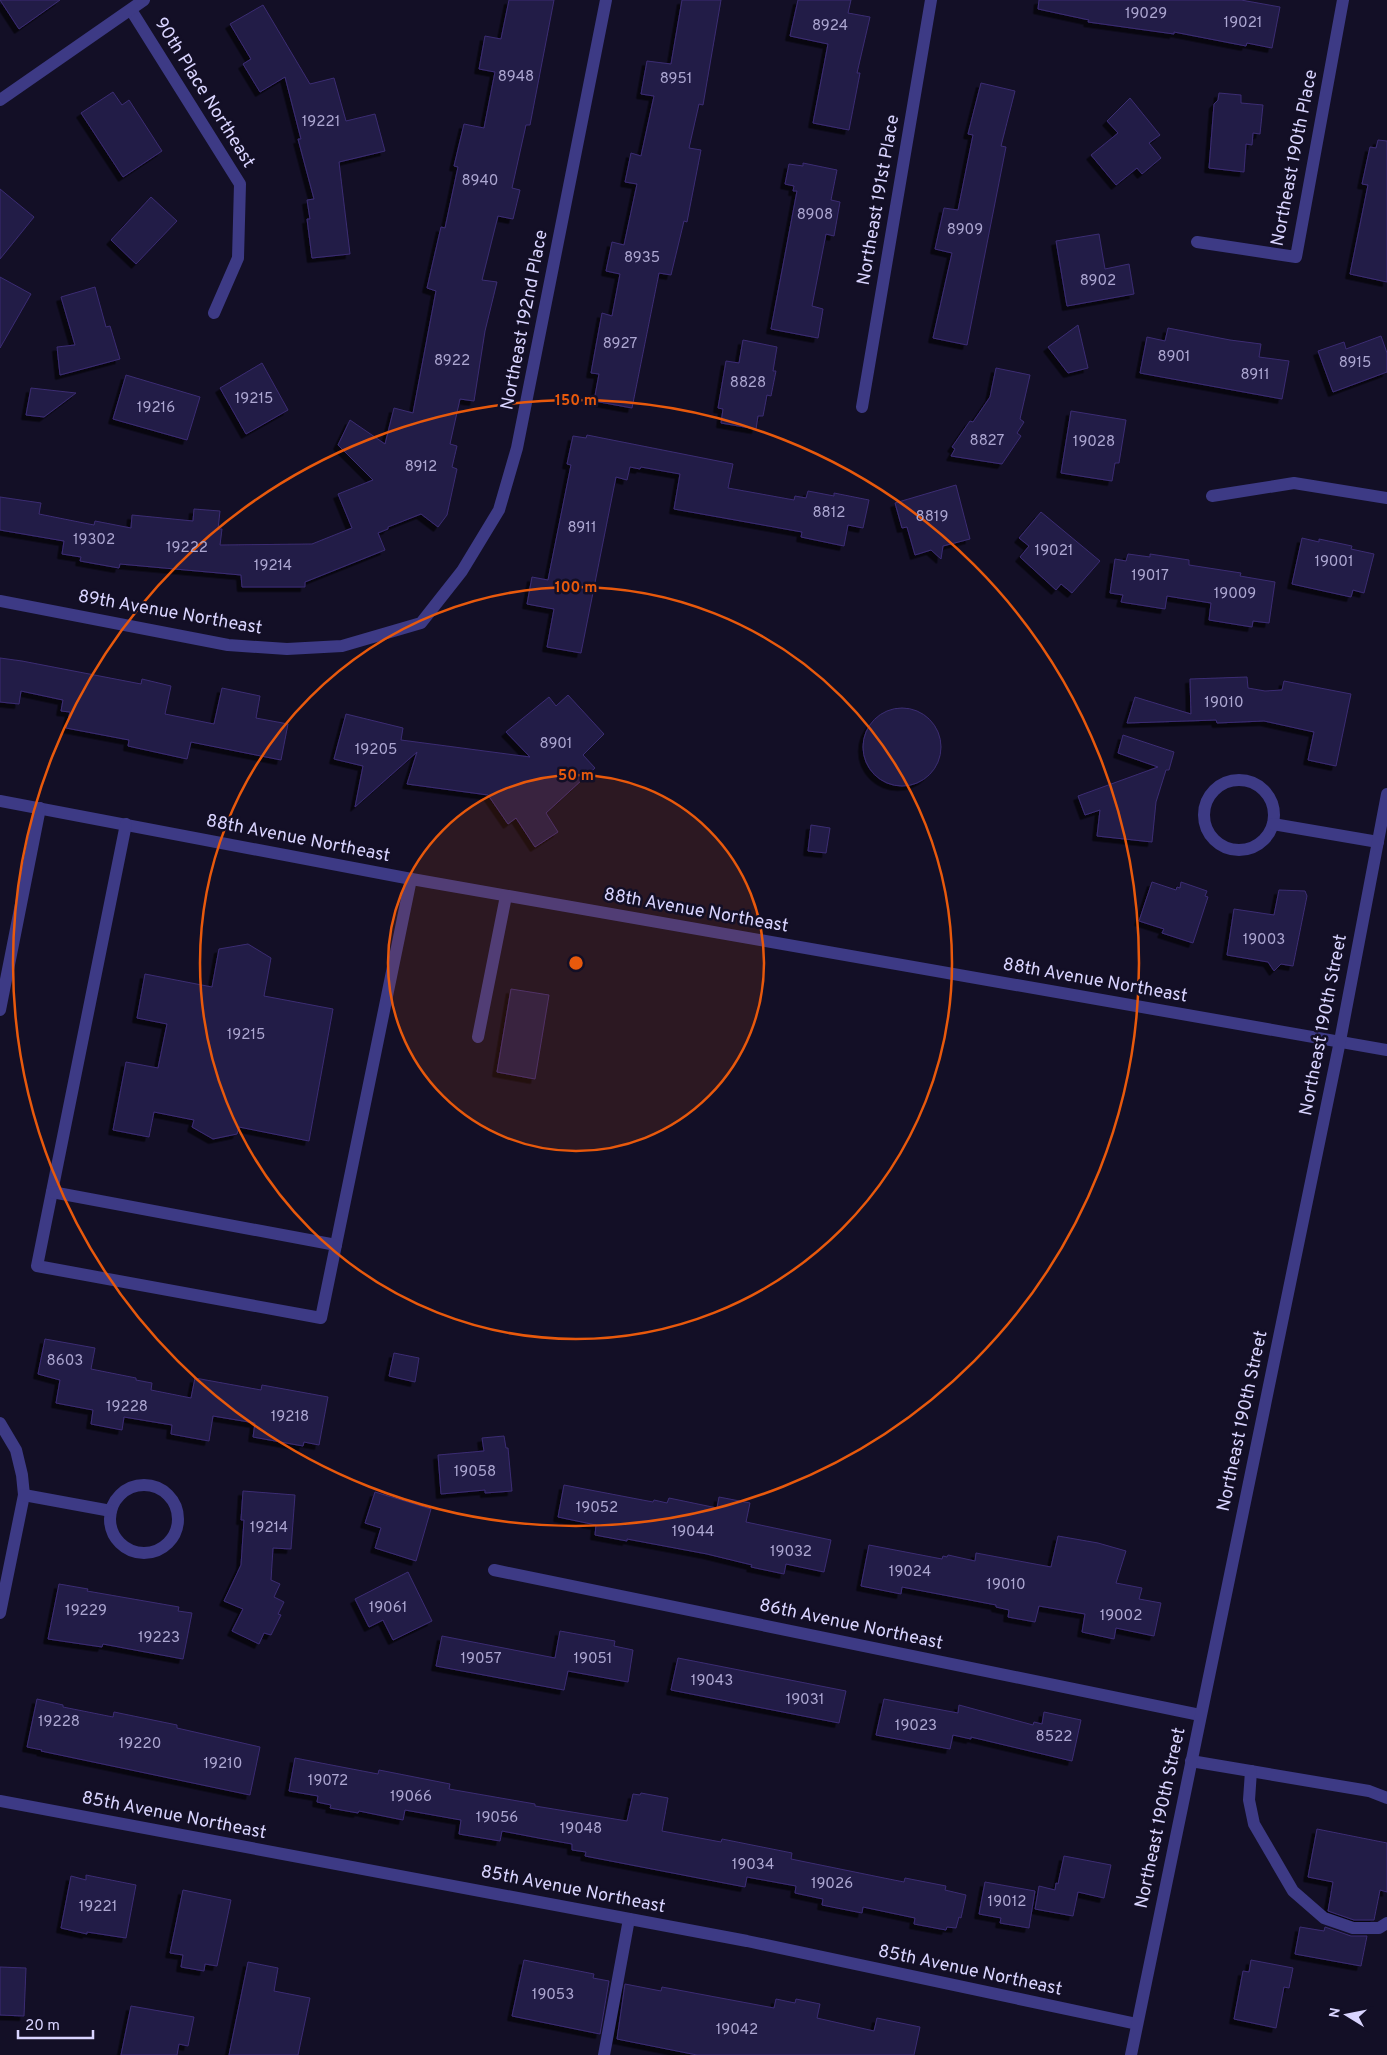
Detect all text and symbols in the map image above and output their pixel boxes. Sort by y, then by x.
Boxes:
house number: 19029 [1125,5,1167,24]
street label: 90th Place Northeast [148,14,260,172]
house number: 19021 [1224,14,1262,33]
house number: 8924 [812,17,848,36]
house number: 8948 [498,68,534,87]
street label: Northeast 190th Place [1267,68,1323,248]
house number: 8951 [660,70,692,89]
house number: 19221 [302,113,340,132]
street label: Northeast 191st Place [853,113,905,287]
house number: 8940 [462,172,498,191]
house number: 8908 [797,206,833,225]
house number: 8909 [947,221,983,240]
street label: Northeast 192nd Place [496,228,554,412]
house number: 8935 [624,249,660,268]
house number: 8902 [1080,272,1116,291]
house number: 8927 [603,335,638,354]
house number: 8901 [1158,348,1190,367]
house number: 8922 [434,352,470,371]
house number: 8915 [1339,354,1371,373]
house number: 8911 [1240,366,1270,385]
house number: 8828 [730,374,766,393]
house number: 19215 [235,390,273,409]
text: 150 m [555,392,597,411]
house number: 19216 [137,399,175,418]
house number: 8827 [970,432,1005,451]
house number: 19028 [1073,433,1115,452]
house number: 8912 [405,458,437,477]
house number: 8812 [812,504,846,523]
house number: 8819 [916,508,948,527]
house number: 8911 [567,519,597,538]
house number: 19302 [73,531,115,550]
house number: 19222 [166,539,208,558]
house number: 19021 [1035,542,1073,561]
house number: 19001 [1314,553,1354,572]
house number: 19214 [254,557,292,576]
house number: 19017 [1131,567,1169,586]
text: 100 m [555,579,597,598]
street label: 89th Avenue Northeast [76,585,264,641]
house number: 19009 [1214,585,1256,604]
house number: 19010 [1204,694,1244,713]
house number: 8901 [540,735,572,754]
house number: 19205 [355,741,397,760]
text: 50 m [558,767,594,786]
street label: 88th Avenue Northeast [204,810,392,868]
street label: 88th Avenue Northeast [602,883,790,939]
house number: 19003 [1243,931,1285,950]
street label: Northeast 190th Street [1295,932,1353,1118]
street label: 88th Avenue Northeast [1001,953,1189,1009]
centre of rings [567,954,585,972]
house number: 19215 [227,1026,265,1045]
street label: Northeast 190th Street [1213,1328,1273,1514]
house number: 8603 [47,1352,83,1371]
house number: 19228 [106,1398,148,1417]
house number: 19218 [271,1408,309,1427]
house number: 19058 [454,1463,496,1482]
house number: 19052 [576,1499,618,1518]
house number: 19214 [250,1519,288,1538]
house number: 19044 [672,1523,714,1542]
house number: 19032 [770,1543,812,1562]
house number: 19024 [889,1563,931,1582]
house number: 19010 [986,1576,1026,1595]
street label: 86th Avenue Northeast [757,1594,945,1656]
house number: 19061 [369,1599,407,1618]
house number: 19229 [65,1602,107,1621]
house number: 19002 [1100,1607,1142,1626]
house number: 19223 [138,1629,180,1648]
house number: 19057 [460,1650,502,1669]
house number: 19051 [574,1650,612,1669]
house number: 19043 [691,1672,733,1691]
house number: 19031 [786,1691,824,1710]
house number: 19228 [38,1713,80,1732]
house number: 19023 [895,1717,937,1736]
street label: Northeast 190th Street [1131,1725,1191,1911]
house number: 8522 [1036,1728,1072,1747]
house number: 19220 [119,1735,161,1754]
house number: 19210 [204,1755,242,1774]
house number: 19072 [308,1772,348,1791]
street label: 85th Avenue Northeast [80,1787,268,1845]
house number: 19066 [390,1788,432,1807]
house number: 19056 [476,1809,518,1828]
house number: 19048 [560,1820,602,1839]
house number: 19034 [732,1856,774,1875]
street label: 85th Avenue Northeast [479,1861,667,1919]
house number: 19026 [811,1875,853,1894]
house number: 19012 [988,1893,1026,1912]
house number: 19221 [79,1898,117,1917]
street label: 85th Avenue Northeast [876,1940,1064,2002]
house number: 19053 [532,1986,574,2005]
north arrow [1322,1990,1372,2040]
text: N [1326,2007,1345,2019]
scale bar [18,2008,92,2040]
text: 20 m [25,2017,60,2036]
house number: 19042 [716,2021,758,2040]

